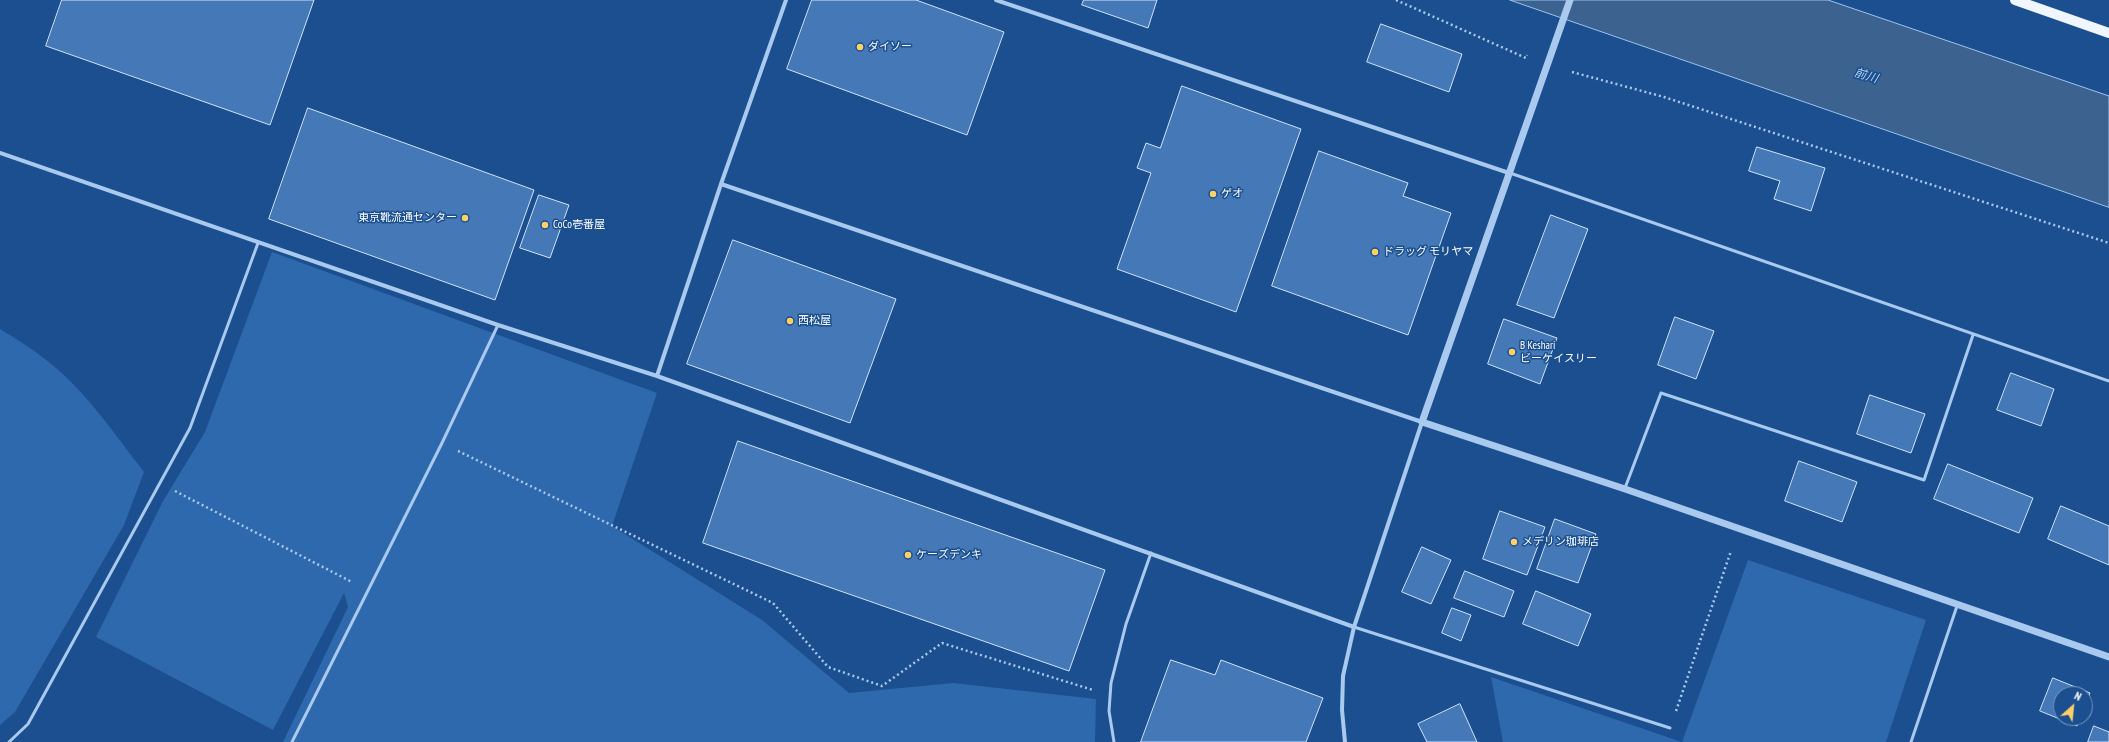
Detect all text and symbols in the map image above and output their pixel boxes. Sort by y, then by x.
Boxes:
place label: ダイソー [868,40,912,54]
marker: ダイソー [855,42,865,52]
water label: 前川 [1852,66,1880,86]
place label: ゲオ [1221,187,1243,201]
marker: ゲオ [1208,189,1218,199]
place label: 東京靴流通センター [358,211,457,225]
marker: 東京靴流通センター [460,213,470,223]
place label: CoCo壱番屋 [553,218,605,232]
marker: CoCo壱番屋 [540,220,550,230]
place label: ドラッグ モリヤマ [1383,245,1473,259]
marker: ドラッグ モリヤマ [1370,247,1380,257]
place label: 西松屋 [798,314,831,328]
marker: 西松屋 [785,316,795,326]
place label: B Keshari ビーケイスリー [1520,339,1597,365]
marker: B Keshari ビーケイスリー [1507,347,1517,357]
place label: メデリン珈琲店 [1522,535,1599,549]
marker: メデリン珈琲店 [1509,537,1519,547]
place label: ケーズデンキ [916,548,982,562]
marker: ケーズデンキ [903,550,913,560]
north arrow [2053,686,2093,726]
text: N [2072,689,2084,704]

